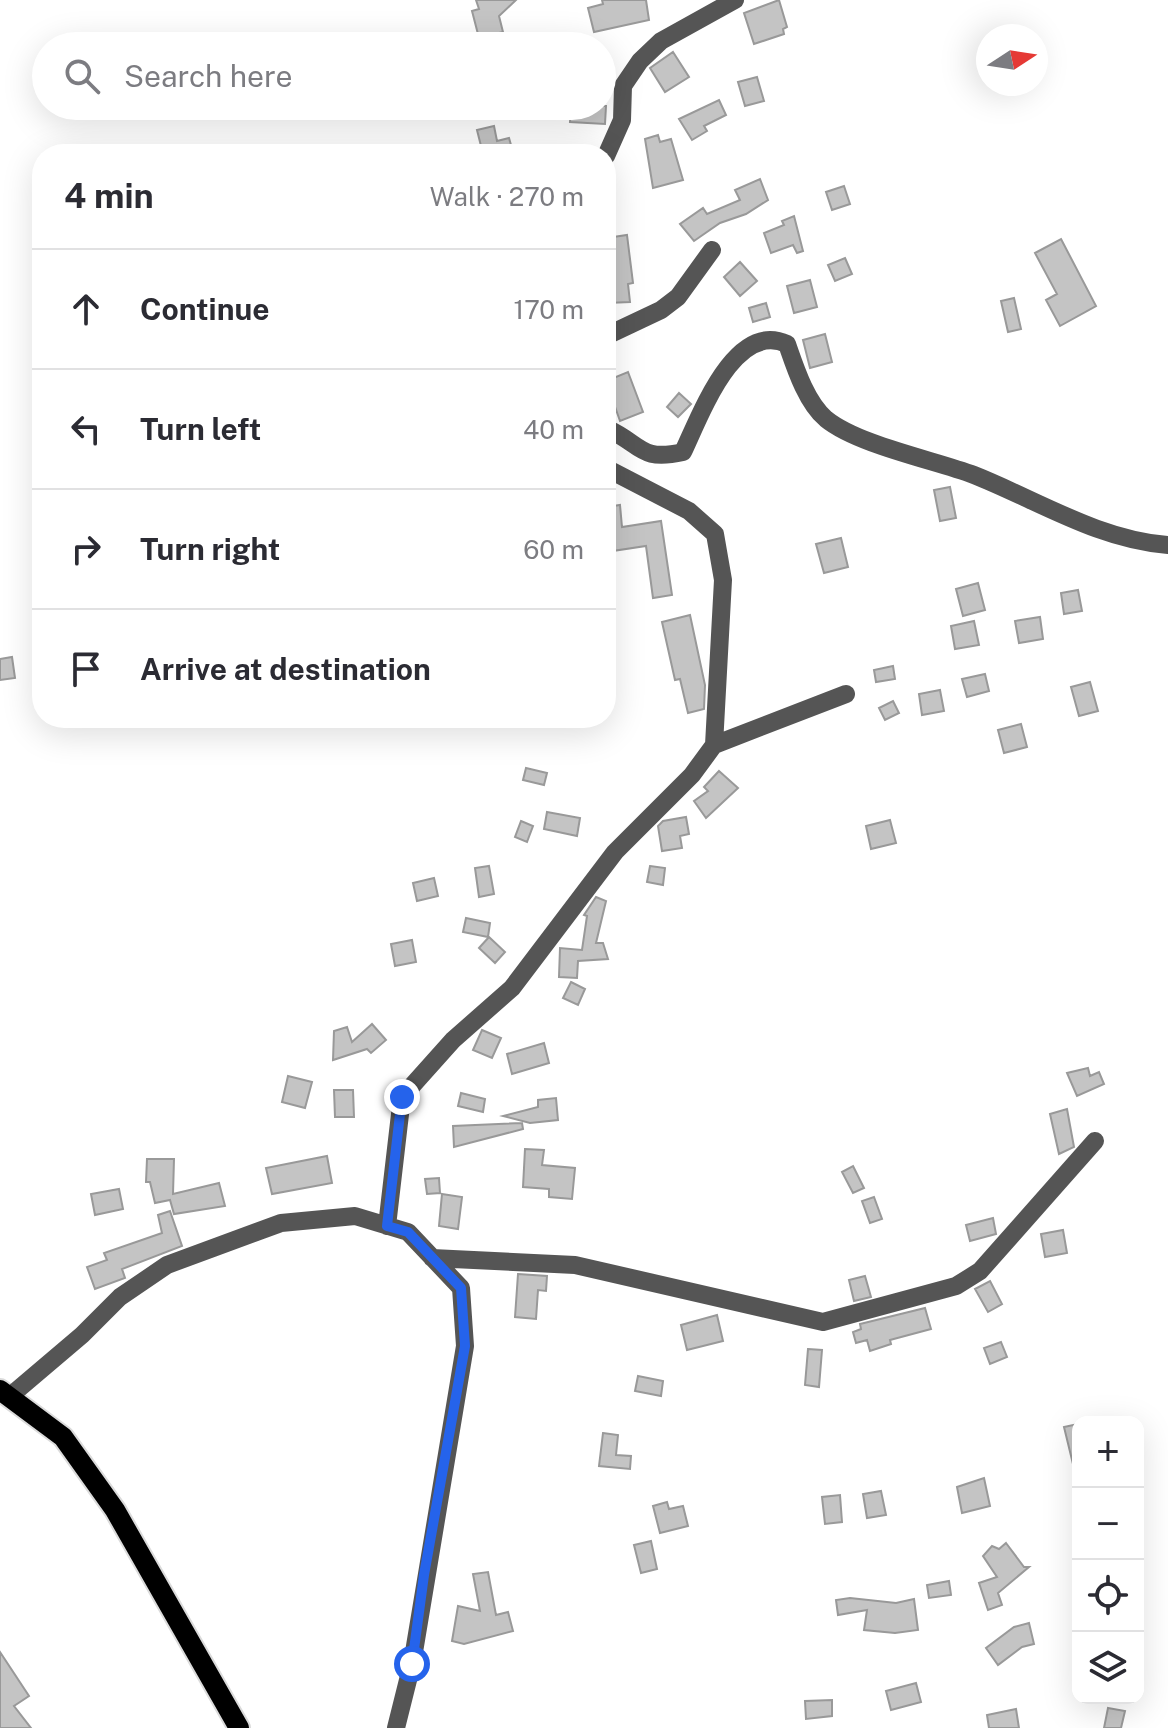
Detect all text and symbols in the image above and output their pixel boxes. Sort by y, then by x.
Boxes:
north arrow [976,24,1048,96]
search box [32,32,616,120]
icon: search [60,54,104,98]
text: Search here [124,58,292,94]
text: 4 min [64,176,154,216]
text: Walk · 270 m [430,181,584,212]
icon: ahead [64,287,108,331]
text: Continue [140,291,270,327]
text: 170 m [514,294,584,325]
icon: left [64,407,108,451]
text: Turn left [140,411,261,447]
text: 40 m [523,414,584,445]
icon: right [64,527,108,571]
text: Turn right [140,531,280,567]
text: 60 m [523,534,584,565]
icon: arrive [64,647,108,691]
text: Arrive at destination [140,651,431,687]
route end [384,1079,420,1115]
map controls [1072,1416,1144,1704]
button: + [1072,1416,1144,1488]
button: − [1072,1488,1144,1560]
button: locate [1072,1560,1144,1632]
button: layers [1072,1632,1144,1704]
route start [394,1646,430,1682]

